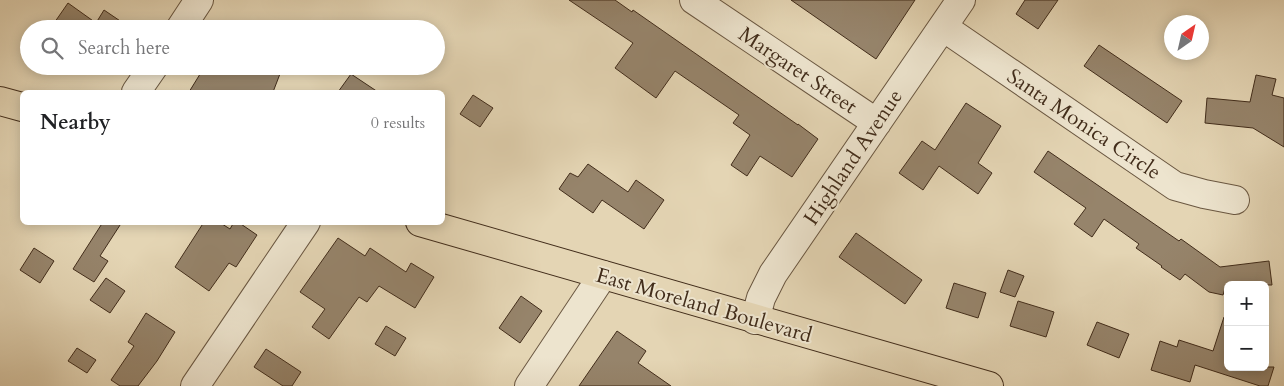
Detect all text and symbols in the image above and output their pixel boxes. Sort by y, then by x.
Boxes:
north arrow [1164,15,1209,60]
search box [20,20,445,75]
street label: Margaret Street [733,20,863,121]
icon: search [38,34,66,62]
text: Search here [78,35,170,61]
street label: Santa Monica Circle [1001,62,1167,187]
street label: Highland Avenue [797,84,910,231]
text: Nearby [40,108,111,137]
text: 0 results [371,112,425,134]
street label: East Moreland Boulevard [592,261,815,350]
map controls [1224,281,1269,371]
button: + [1224,281,1269,326]
button: − [1224,326,1269,371]

